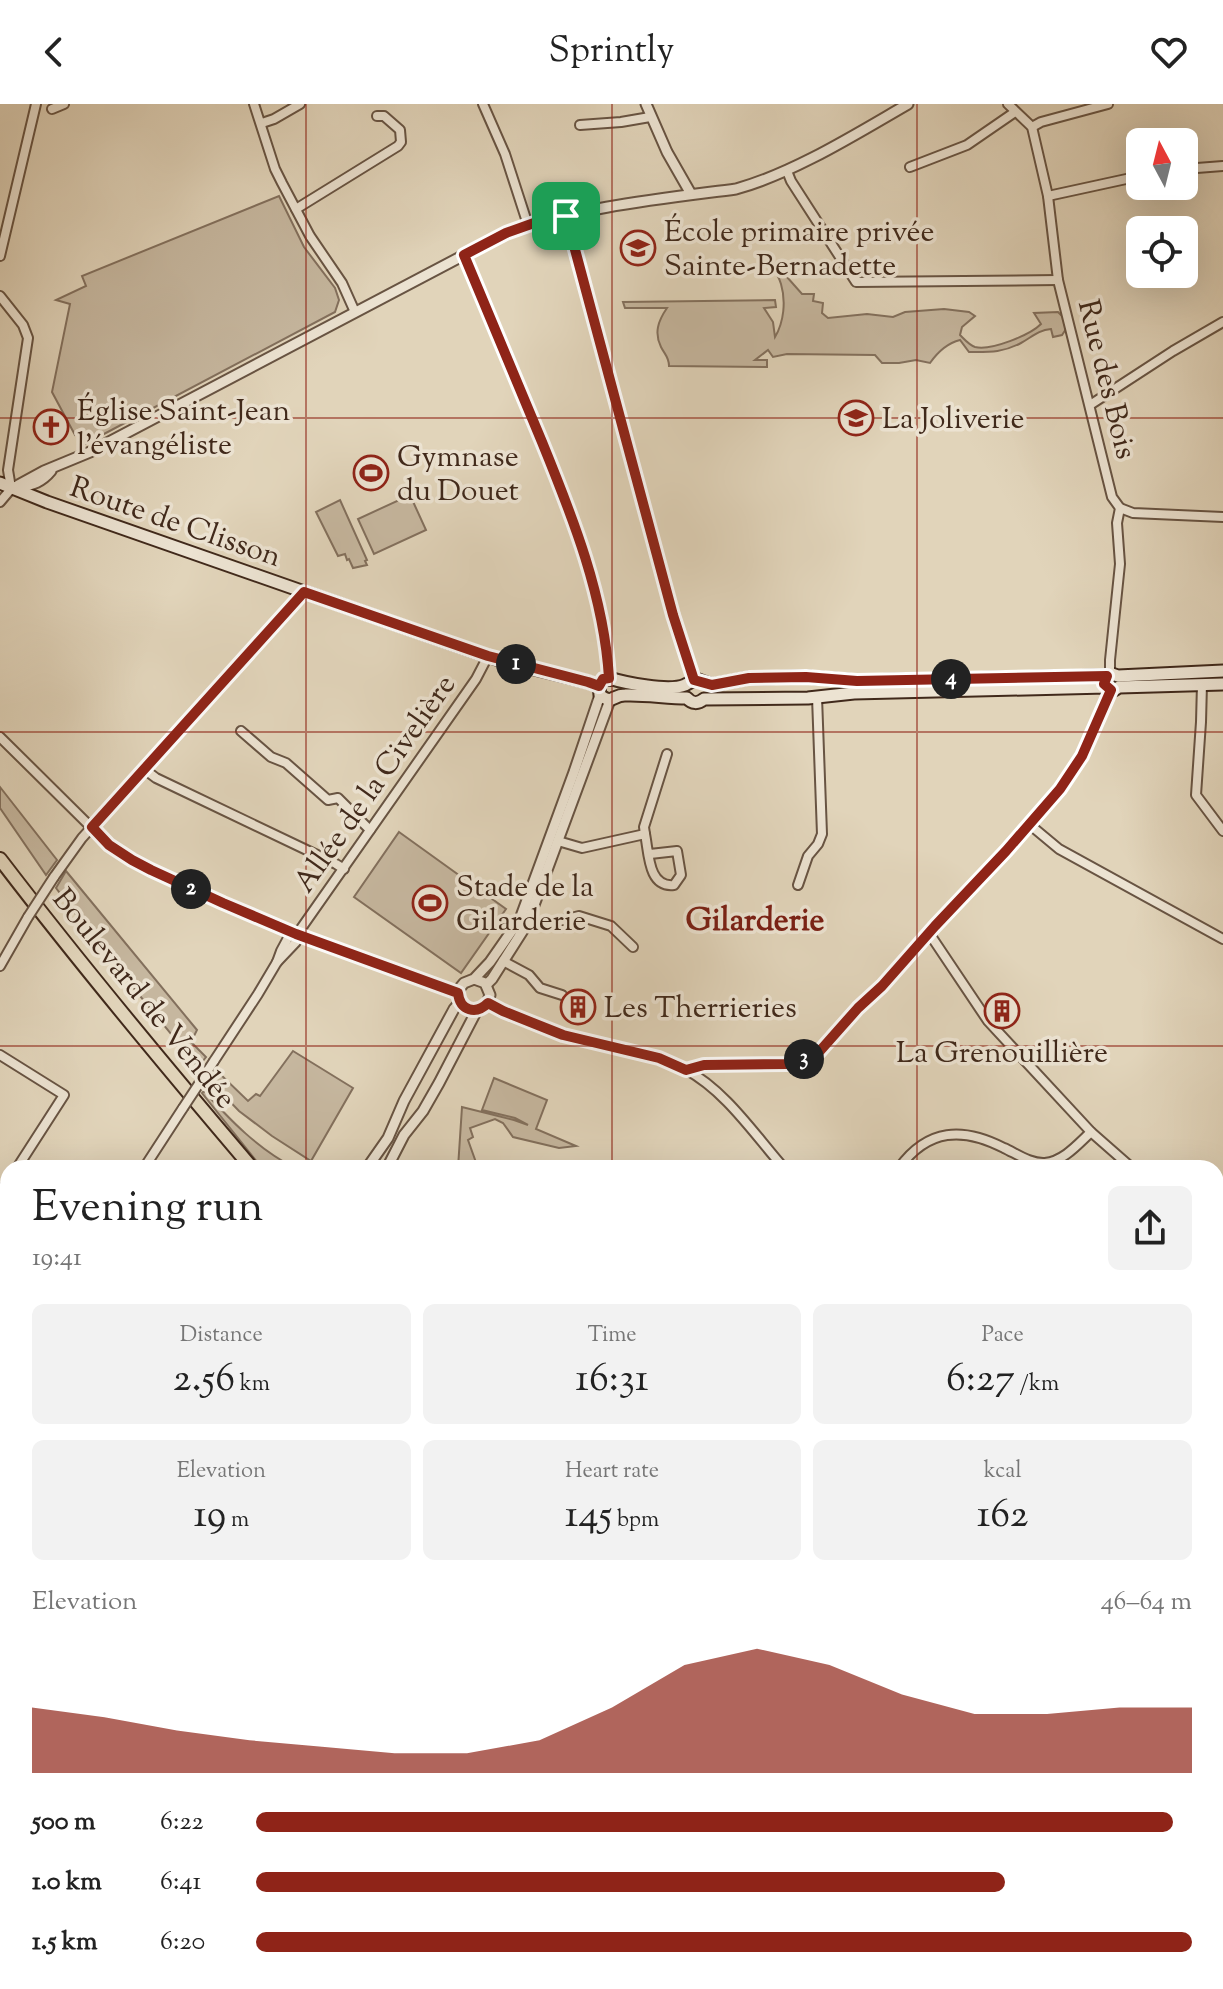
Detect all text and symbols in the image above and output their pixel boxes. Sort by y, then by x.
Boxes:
text: Sprintly [548,26,675,78]
icon: back [32,30,76,74]
icon: heart [1147,30,1191,74]
north arrow [1126,128,1198,200]
map controls [1126,128,1198,288]
pin [532,182,600,250]
icon: arrive [544,194,588,238]
place label: École primaire privée Sainte-Bernadette [664,212,934,289]
button: locate [1126,216,1198,288]
school or university icon: École primaire privée Sainte-Bernadette [619,229,657,267]
street label: Rue des Bois [1065,295,1146,464]
place label: Église Saint-Jean l'évangéliste [77,391,291,468]
school or university icon: La Joliverie [837,399,875,437]
place label: La Joliverie [882,399,1024,442]
church icon: Église Saint-Jean l'évangéliste [32,408,70,446]
place label: Gymnase du Douet [397,437,519,514]
sports icon: Gymnase du Douet [352,454,390,492]
street label: Route de Clisson [64,467,287,580]
pin: 1 [496,644,536,684]
text: 1 [512,648,520,680]
pin: 4 [931,659,971,699]
text: 4 [945,663,957,695]
street label: Allée de la Civelière [285,667,468,902]
place label: Stade de la Gilarderie [456,867,594,944]
pin: 2 [171,869,211,909]
text: 2 [186,873,196,905]
street label: Boulevard de Vendée [41,880,245,1119]
sports icon: Stade de la Gilarderie [411,884,449,922]
district label: Gilarderie [685,899,825,945]
building icon: Les Therrieries [559,988,597,1026]
place label: Les Therrieries [604,988,797,1031]
building icon: La Grenouillière [983,992,1021,1030]
place label: La Grenouillière [896,1033,1108,1076]
pin: 3 [784,1039,824,1079]
text: 3 [800,1043,808,1075]
text: Evening run [32,1178,264,1241]
button: share [1108,1186,1192,1270]
text: 19:41 [32,1240,82,1277]
text: Distance [180,1320,263,1352]
text: Time [588,1320,636,1352]
text: Pace [982,1320,1024,1352]
text: 2.56 [173,1352,235,1409]
text: 16:31 [575,1352,649,1409]
text: 6:27 [946,1352,1015,1409]
text: km [235,1369,270,1401]
text: /km [1015,1369,1059,1401]
text: Elevation [177,1456,266,1488]
text: Heart rate [565,1456,659,1488]
text: kcal [984,1456,1022,1488]
text: 19 [194,1488,226,1545]
text: 145 [565,1488,612,1545]
text: 162 [977,1488,1029,1545]
text: m [226,1505,249,1537]
text: bpm [612,1505,659,1537]
text: Elevation [32,1584,137,1621]
text: 46–64 m [1101,1584,1192,1621]
text: 500 m [32,1804,95,1841]
text: 6:22 [160,1804,204,1841]
text: 1.0 km [32,1864,102,1901]
text: 6:41 [160,1864,201,1901]
text: 1.5 km [32,1924,98,1961]
text: 6:20 [160,1924,205,1961]

